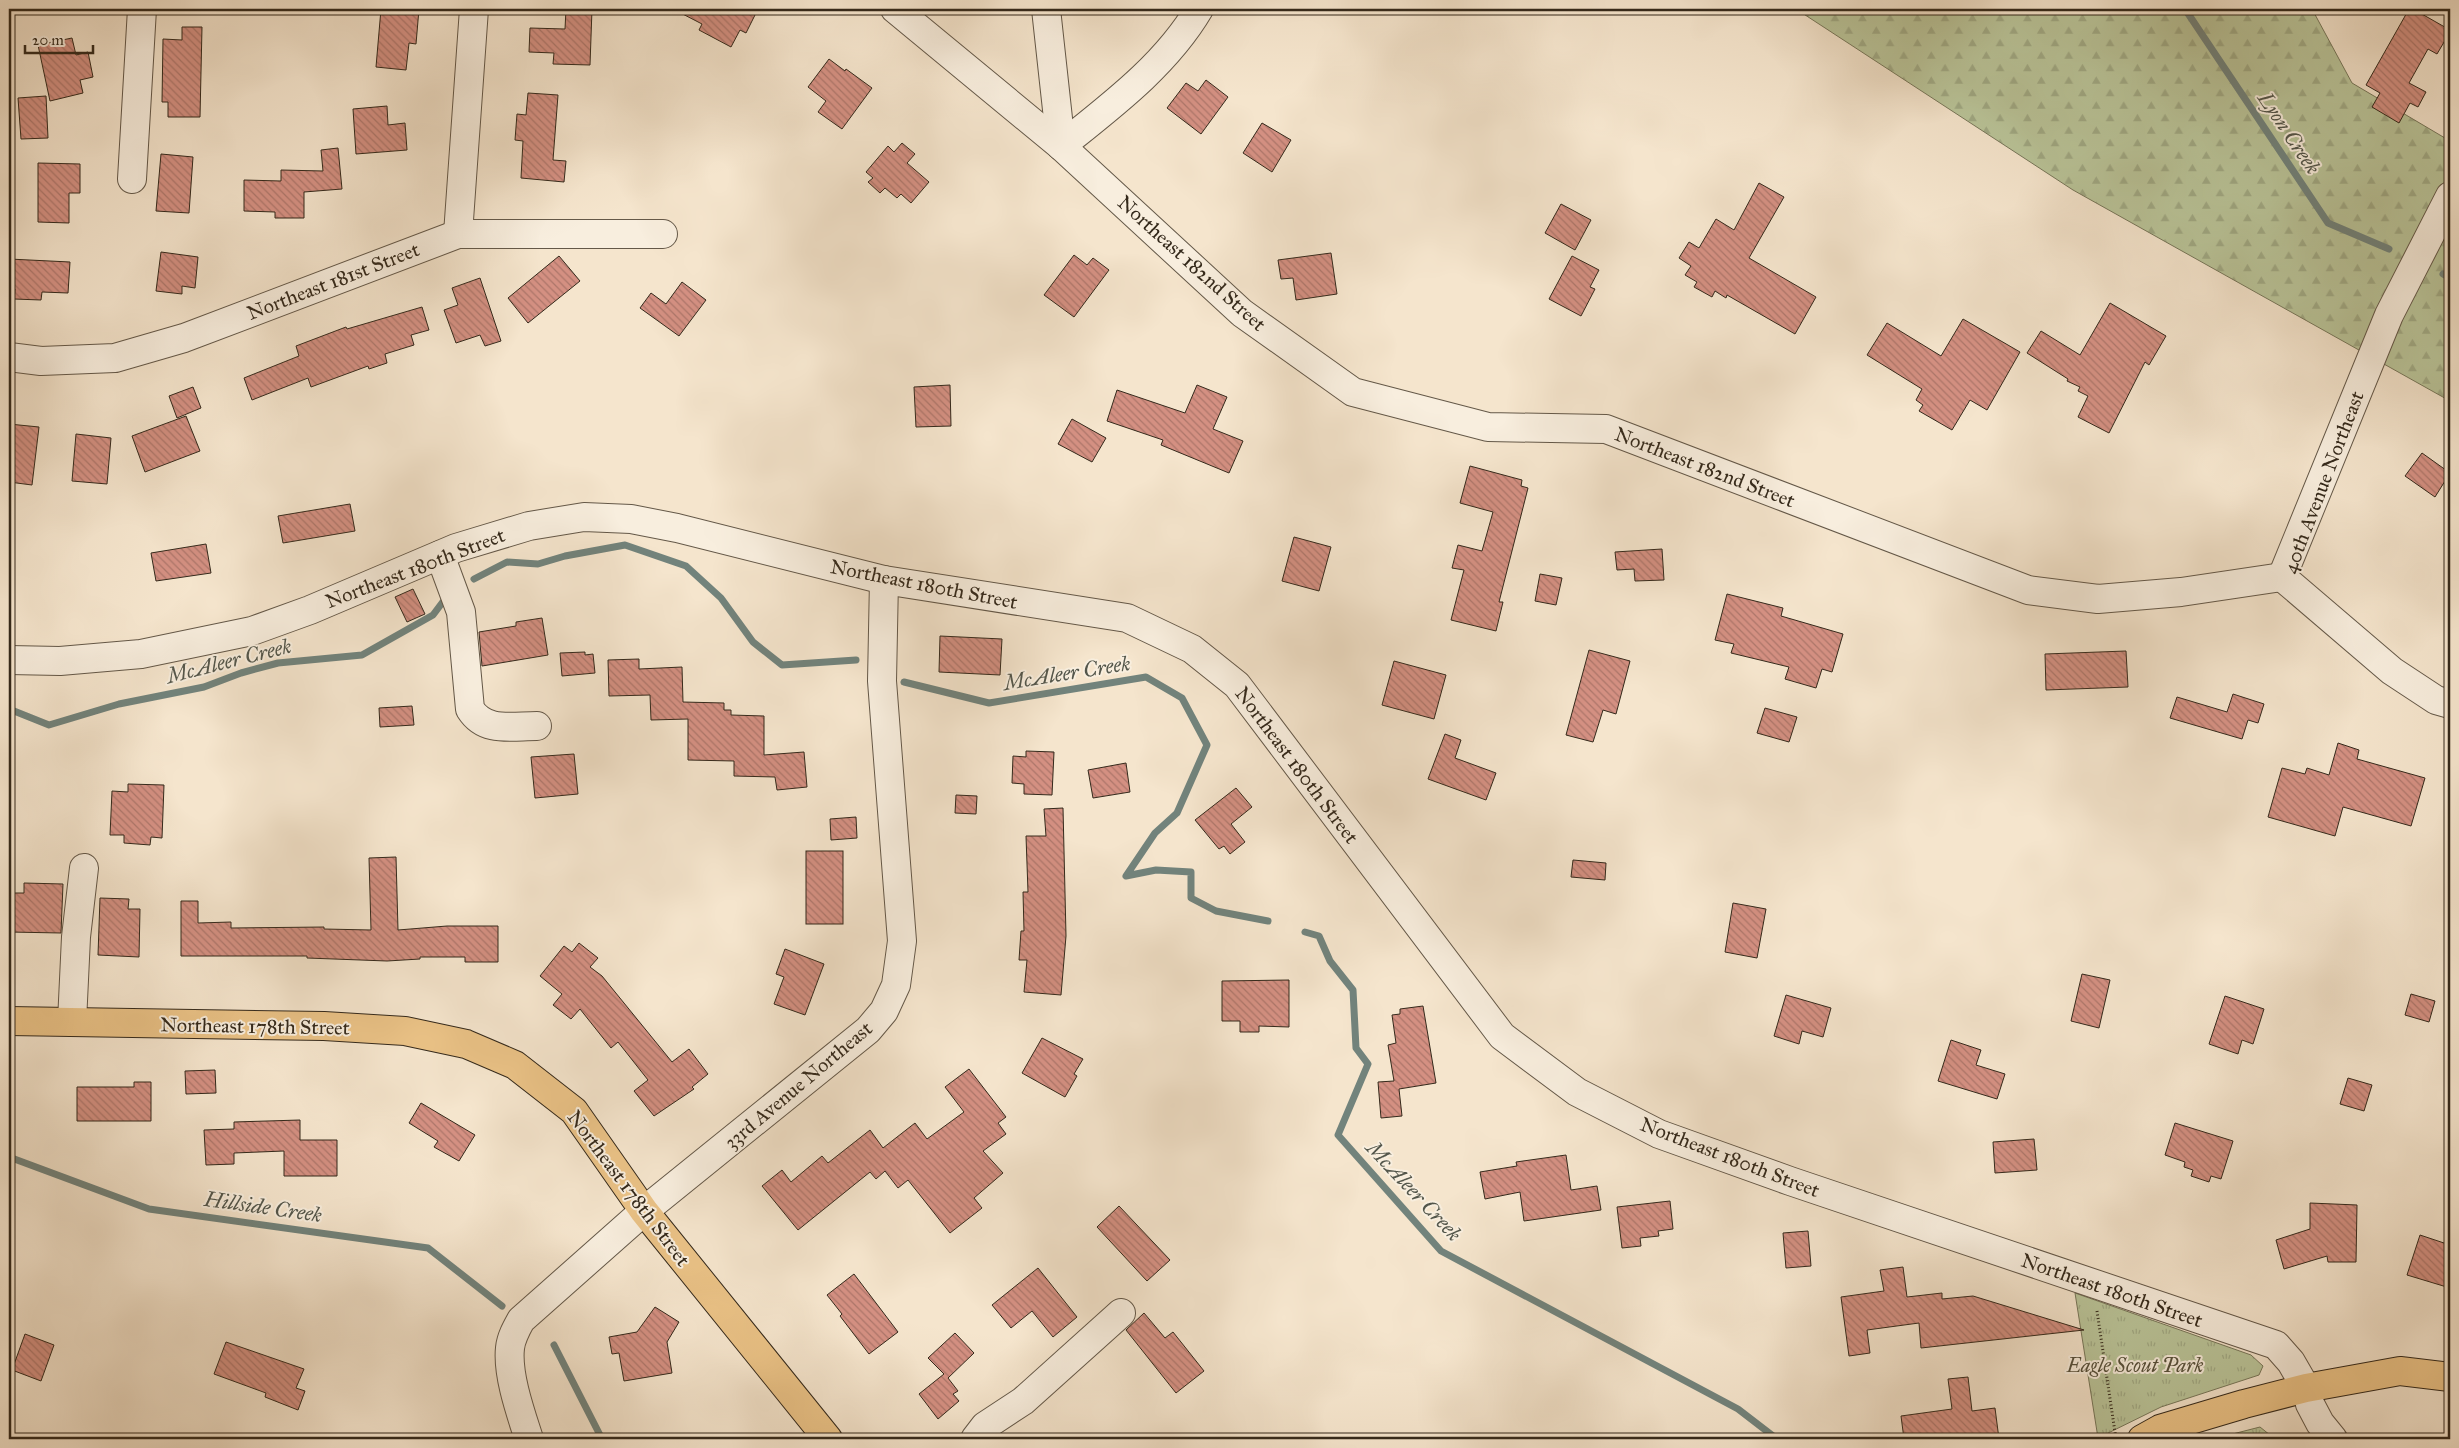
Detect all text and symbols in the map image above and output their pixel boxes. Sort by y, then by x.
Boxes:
scale bar [25,22,92,54]
text: 20 m [32,31,64,49]
water label: Lyon Creek [2251,86,2326,180]
street label: Northeast 182nd Street [1113,190,1271,336]
street label: Northeast 181st Street [243,237,423,325]
street label: 40th Avenue Northeast [2277,388,2369,576]
street label: Northeast 182nd Street [1611,422,1799,512]
street label: Northeast 180th Street [322,523,508,613]
street label: Northeast 180th Street [828,554,1020,614]
water label: McAleer Creek [162,633,295,690]
water label: McAleer Creek [1000,650,1133,696]
street label: Northeast 180th Street [1230,682,1364,848]
street label: Northeast 178th Street [160,1012,350,1040]
street label: 33rd Avenue Northeast [719,1016,877,1154]
street label: Northeast 178th Street [562,1105,696,1271]
street label: Northeast 180th Street [1637,1112,1823,1202]
water label: McAleer Creek [1360,1134,1468,1247]
water label: Hillside Creek [201,1186,324,1228]
street label: Northeast 180th Street [2018,1248,2206,1332]
park label: Eagle Scout Park [2065,1353,2204,1377]

